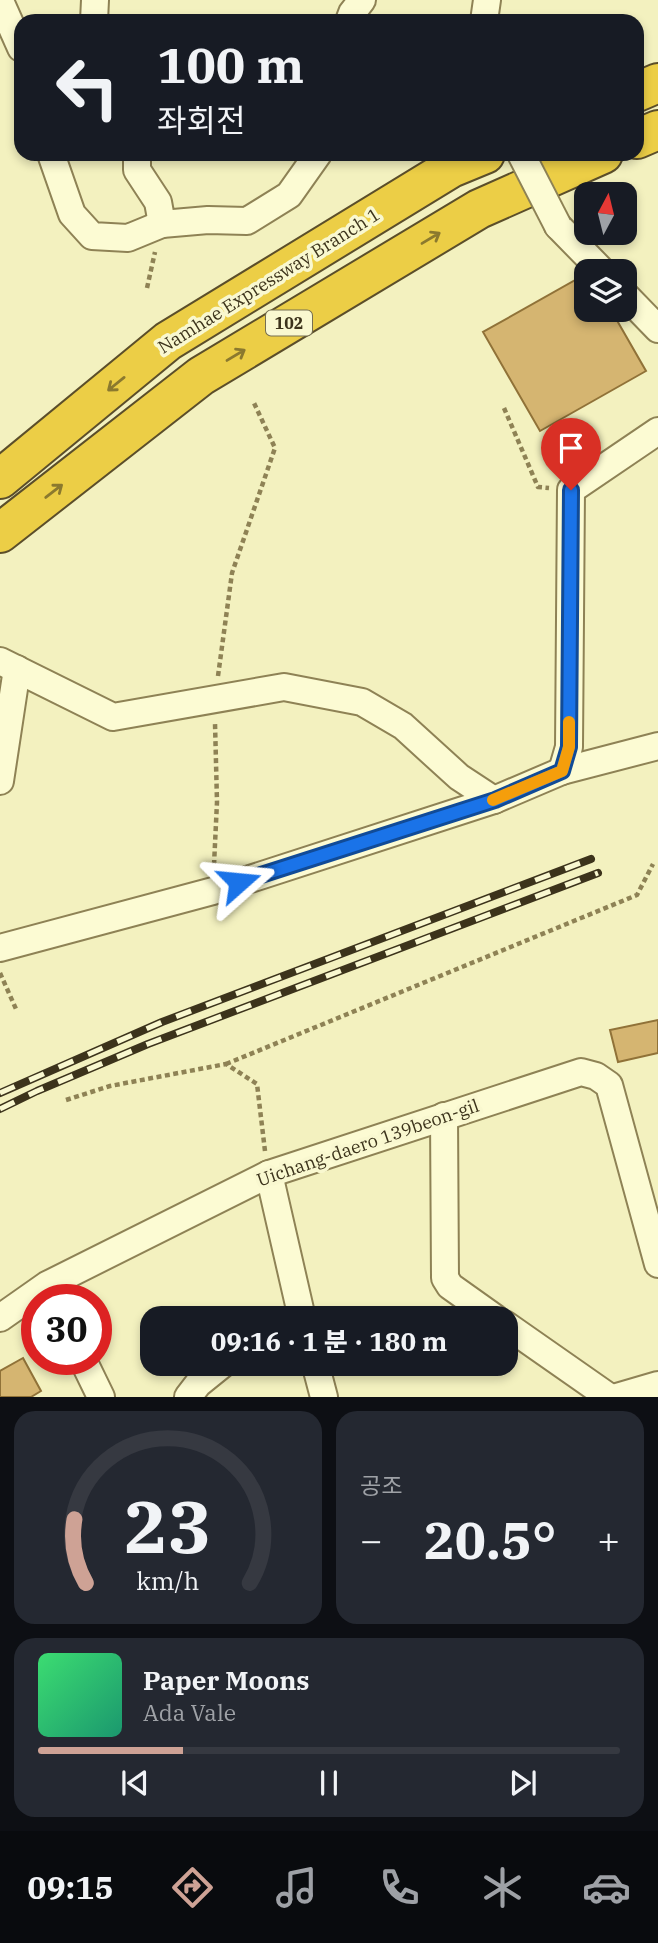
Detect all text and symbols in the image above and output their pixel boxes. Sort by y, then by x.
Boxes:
text: 100 m [157,33,304,96]
icon: left [42,42,133,133]
text: 좌회전 [157,99,245,141]
north arrow [574,182,637,245]
map controls [574,182,637,322]
street label: Namhae Expressway Branch 1 [153,203,384,359]
one-way arrow [421,230,441,244]
button: layers [574,259,637,322]
road number: 102 [266,310,312,336]
one-way arrow [226,348,246,362]
one-way arrow [107,376,125,392]
pin [541,418,601,490]
icon: arrive [552,429,590,467]
one-way arrow [44,483,62,498]
position arrow [202,845,276,919]
street label: Uichang-daero 139beon-gil [254,1094,482,1191]
speed limit sign: 30 [21,1284,112,1375]
text: 09:16 · 1 분 · 180 m [211,1324,447,1358]
text: 공조 [360,1470,402,1500]
text: 23 [124,1479,212,1574]
text: 20.5° [424,1506,556,1573]
text: − [360,1515,383,1564]
text: + [597,1515,620,1564]
text: km/h [136,1564,200,1597]
text: Paper Moons [143,1663,310,1697]
text: Ada Vale [143,1697,236,1727]
icon: previous [116,1764,154,1802]
icon: pause [310,1764,348,1802]
icon: next [504,1764,542,1802]
icon: directions [168,1863,217,1912]
icon: music [272,1863,321,1912]
icon: phone [375,1863,424,1912]
icon: climate [478,1863,527,1912]
icon: car [582,1863,631,1912]
text: 09:15 [27,1866,114,1908]

